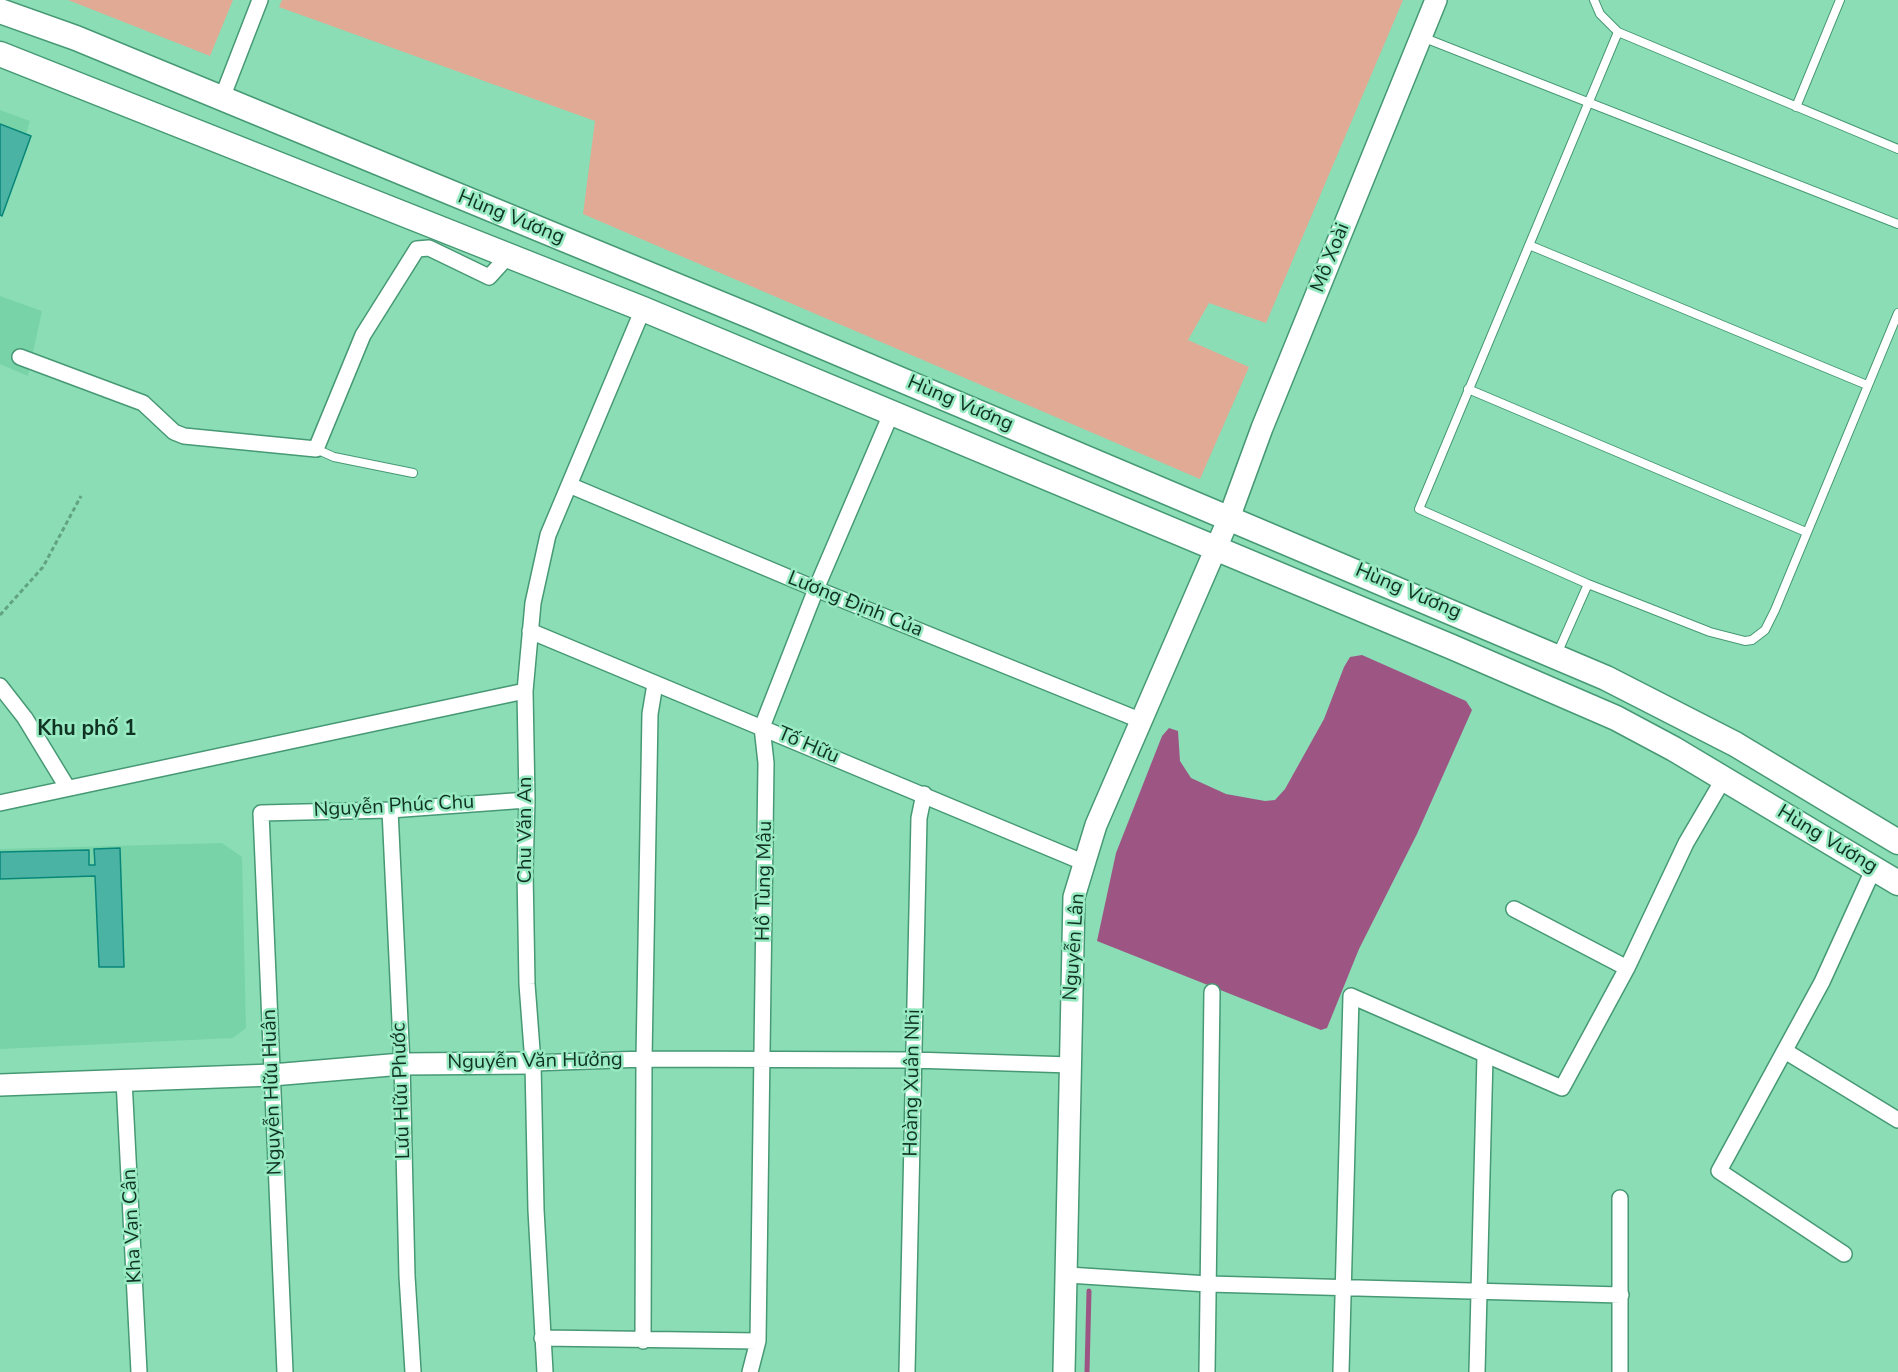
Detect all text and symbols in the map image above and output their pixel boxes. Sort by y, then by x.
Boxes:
street label: Hùng Vương [454,186,568,250]
street label: Mô Xoài [1306,220,1356,296]
street label: Hùng Vương [903,371,1017,437]
street label: Hùng Vương [1351,559,1465,625]
street label: Lương Định Của [784,567,926,643]
district label: Khu phố 1 [37,717,137,743]
street label: Tố Hữu [774,722,842,770]
street label: Chu Văn An [514,777,538,883]
street label: Nguyễn Phúc Chu [313,791,475,823]
street label: Hùng Vương [1772,801,1882,879]
street label: Hồ Tùng Mậu [752,821,778,941]
street label: Nguyễn Lân [1059,892,1091,1002]
street label: Nguyễn Hữu Huân [258,1009,288,1175]
street label: Hoàng Xuân Nhị [900,1009,926,1157]
street label: Lưu Hữu Phước [388,1022,416,1160]
street label: Nguyễn Văn Hưởng [447,1048,623,1076]
street label: Kha Vạn Cân [118,1168,148,1284]

